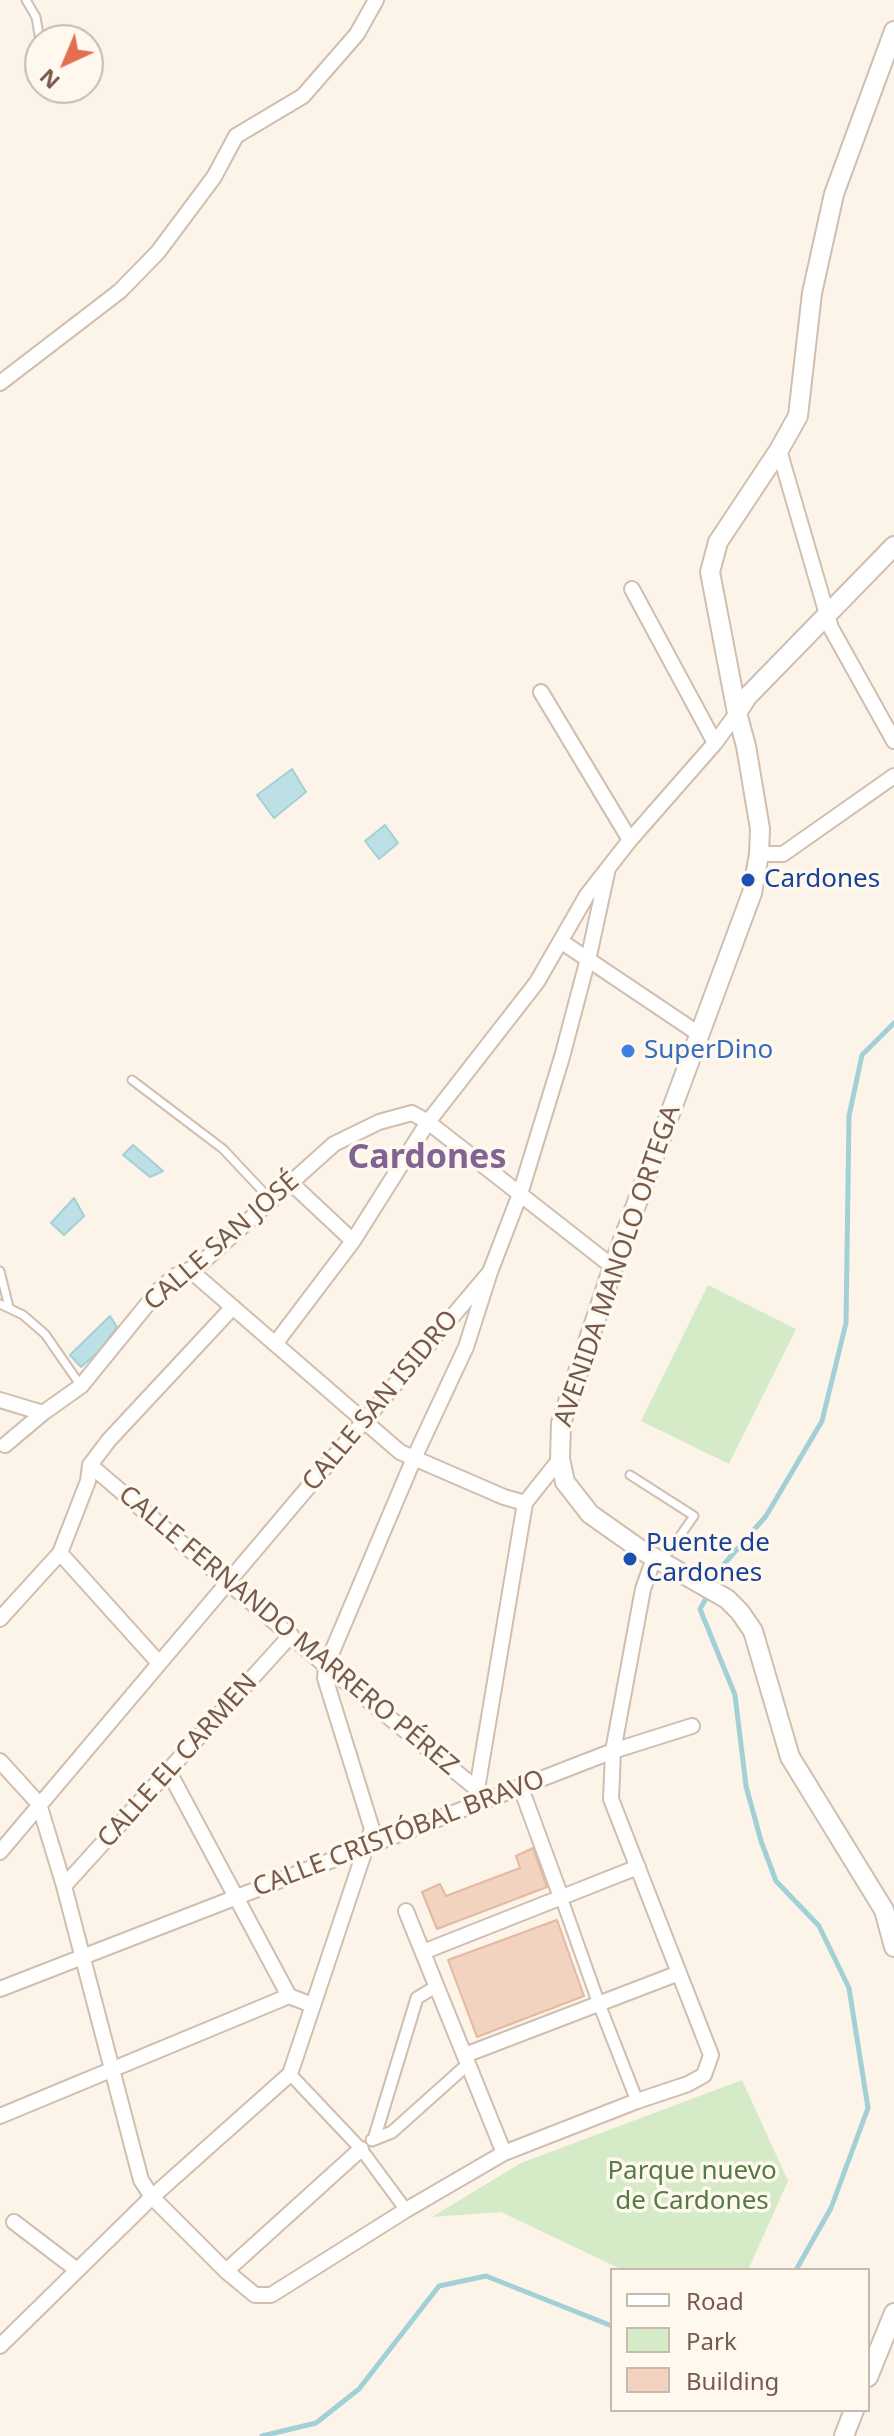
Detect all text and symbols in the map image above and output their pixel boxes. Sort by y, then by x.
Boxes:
north arrow [24,24,104,104]
text: N [32,63,66,97]
place label: Cardones [764,864,880,896]
marker: Cardones [739,871,757,889]
place label: SuperDino [644,1035,773,1067]
marker: SuperDino [619,1042,637,1060]
street label: AVENIDA MANOLO ORTEGA [548,1101,688,1431]
district label: Cardones [348,1138,506,1178]
street label: CALLE SAN JOSÉ [138,1166,306,1318]
street label: CALLE SAN ISIDRO [296,1304,466,1498]
street label: CALLE FERNANDO MARRERO PÉREZ [112,1480,464,1782]
place label: Puente de Cardones [646,1528,770,1590]
marker: Puente de Cardones [621,1550,639,1568]
street label: CALLE EL CARMEN [92,1668,264,1854]
street label: CALLE CRISTÓBAL BRAVO [249,1764,549,1904]
park label: Parque nuevo de Cardones [607,2156,777,2218]
legend [610,2268,870,2412]
text: Road [686,2284,744,2317]
text: Park [686,2324,737,2357]
text: Building [686,2364,779,2397]

